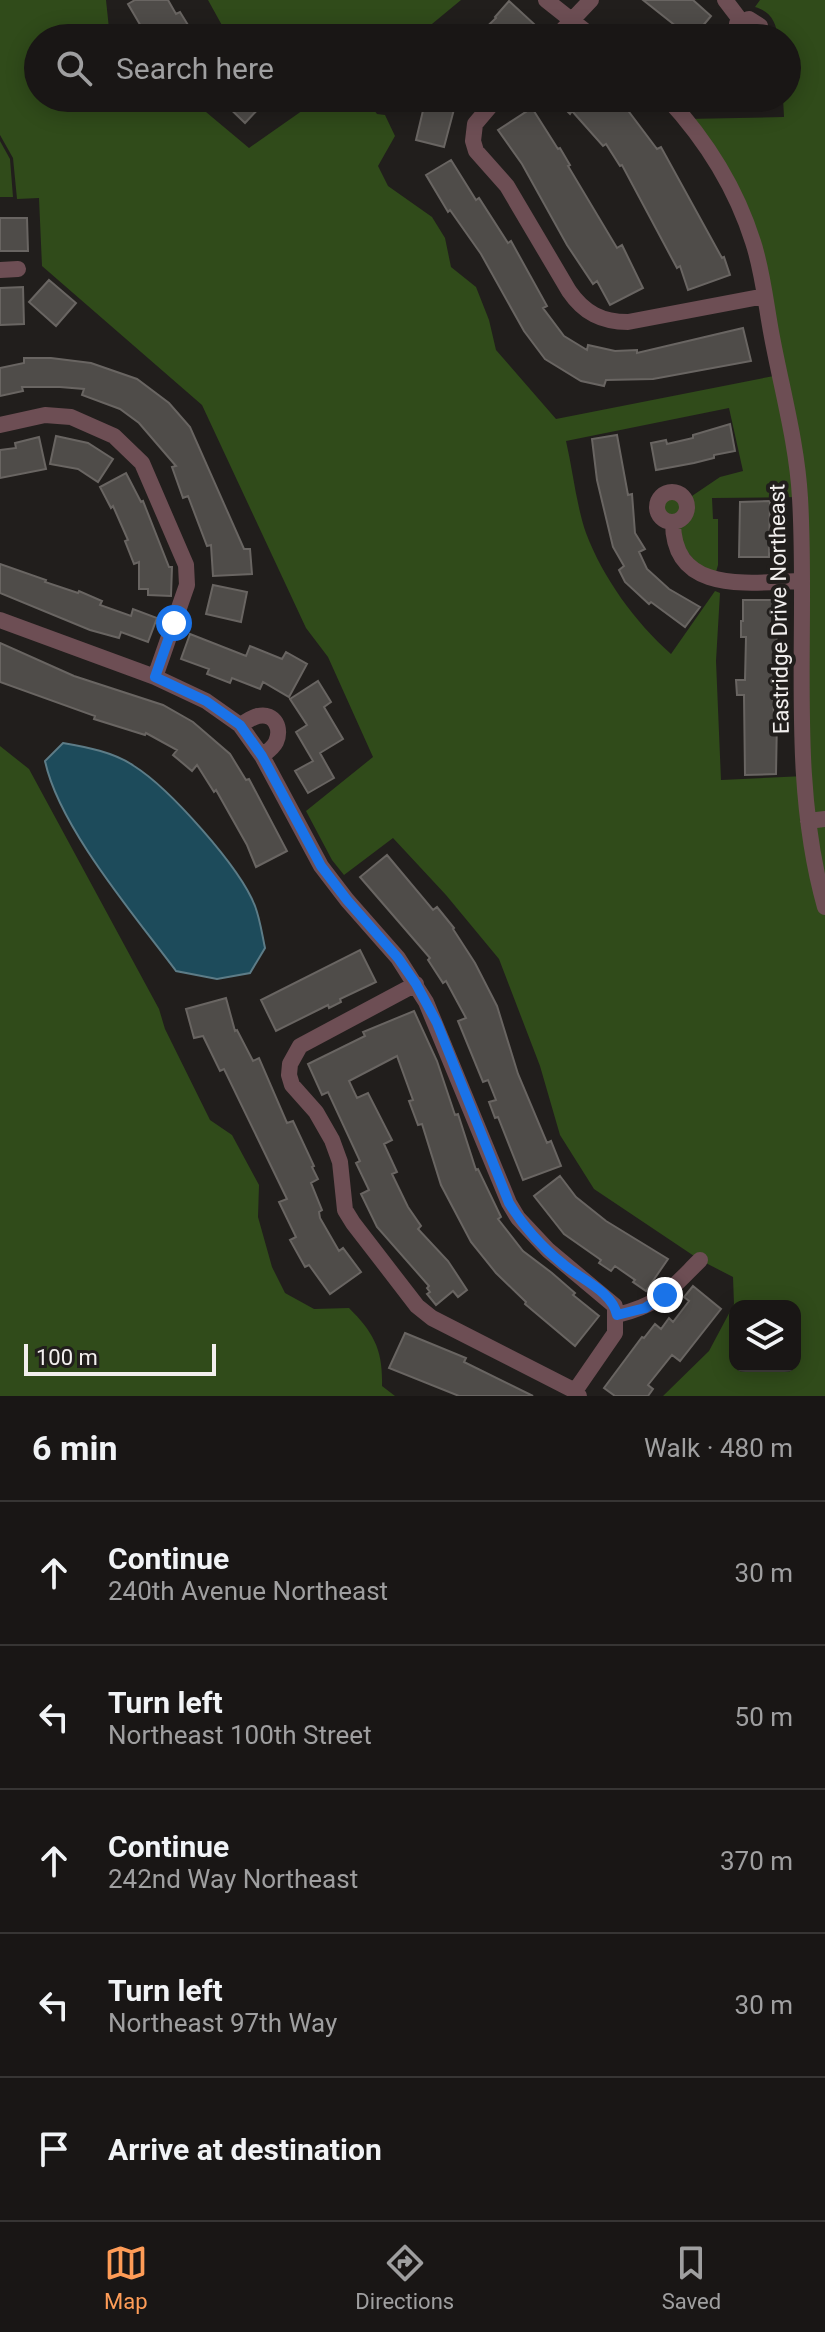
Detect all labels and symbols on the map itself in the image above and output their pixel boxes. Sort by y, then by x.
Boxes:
street label: Eastridge Drive Northeast [764,484,794,734]
route start [156,605,192,641]
route end [647,1277,683,1313]
scale bar [24,1340,216,1376]

